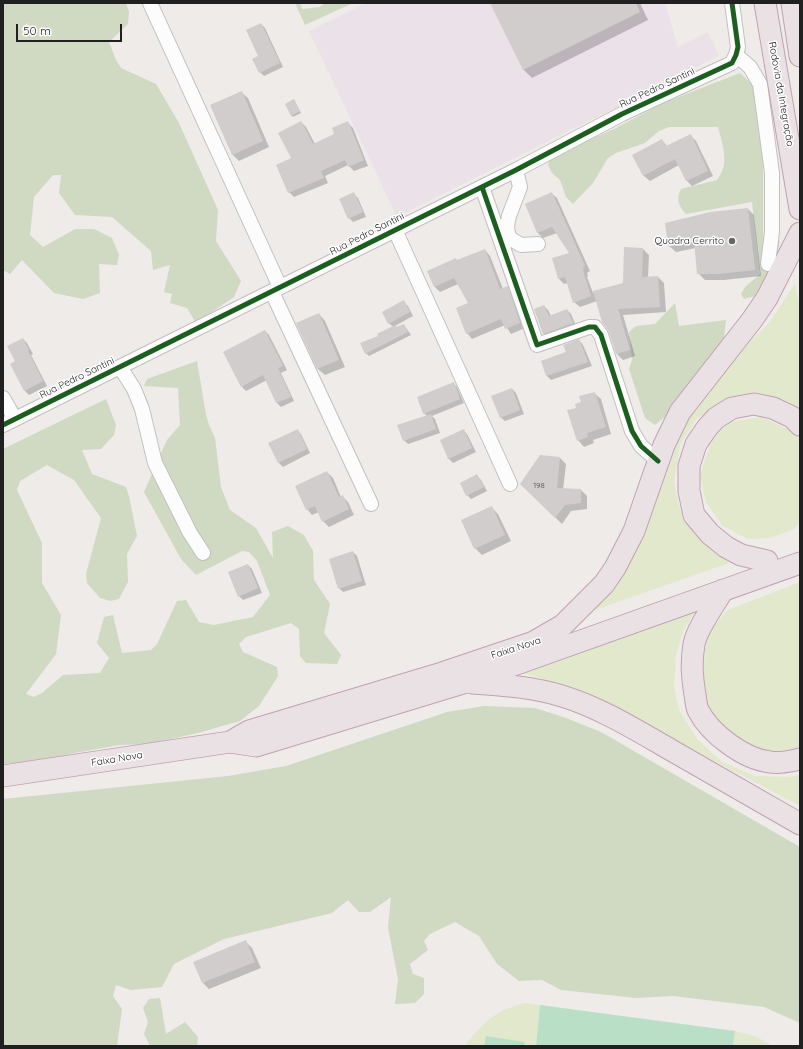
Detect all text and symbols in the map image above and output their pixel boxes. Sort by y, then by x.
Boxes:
scale bar [18,16,124,42]
text: 50 m [23,23,51,38]
street label: Rodovia da Integração [766,41,796,147]
street label: Rua Pedro Santini [617,65,697,111]
street label: Rua Pedro Santini [328,210,406,258]
place label: Quadra Cerrito [655,235,724,247]
marker: Quadra Cerrito [727,236,737,246]
street label: Rua Pedro Santini [38,355,116,401]
house number: 198 [533,481,545,491]
street label: Faixa Nova [489,634,543,662]
street label: Faixa Nova [90,749,144,769]

